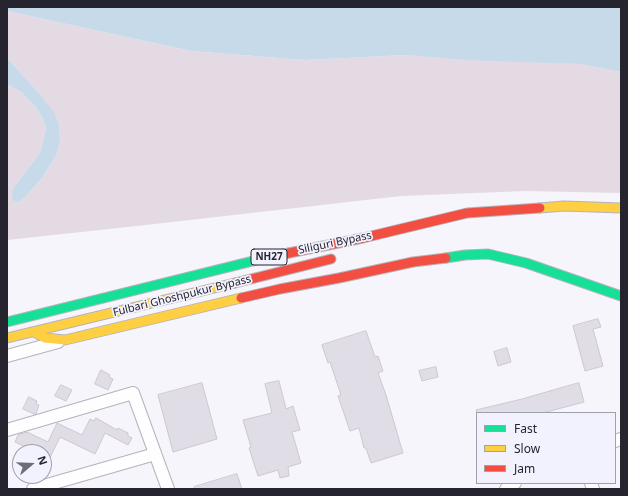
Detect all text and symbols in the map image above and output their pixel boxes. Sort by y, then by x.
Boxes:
street label: Siliguri Bypass [297,229,373,257]
road number: NH27 [251,249,287,265]
street label: Fulbari Ghoshpukur Bypass [112,272,252,320]
legend [476,412,616,484]
text: Fast [514,420,537,437]
text: Slow [514,440,540,457]
north arrow [12,444,52,484]
text: N [34,454,51,467]
text: Jam [514,460,535,477]

